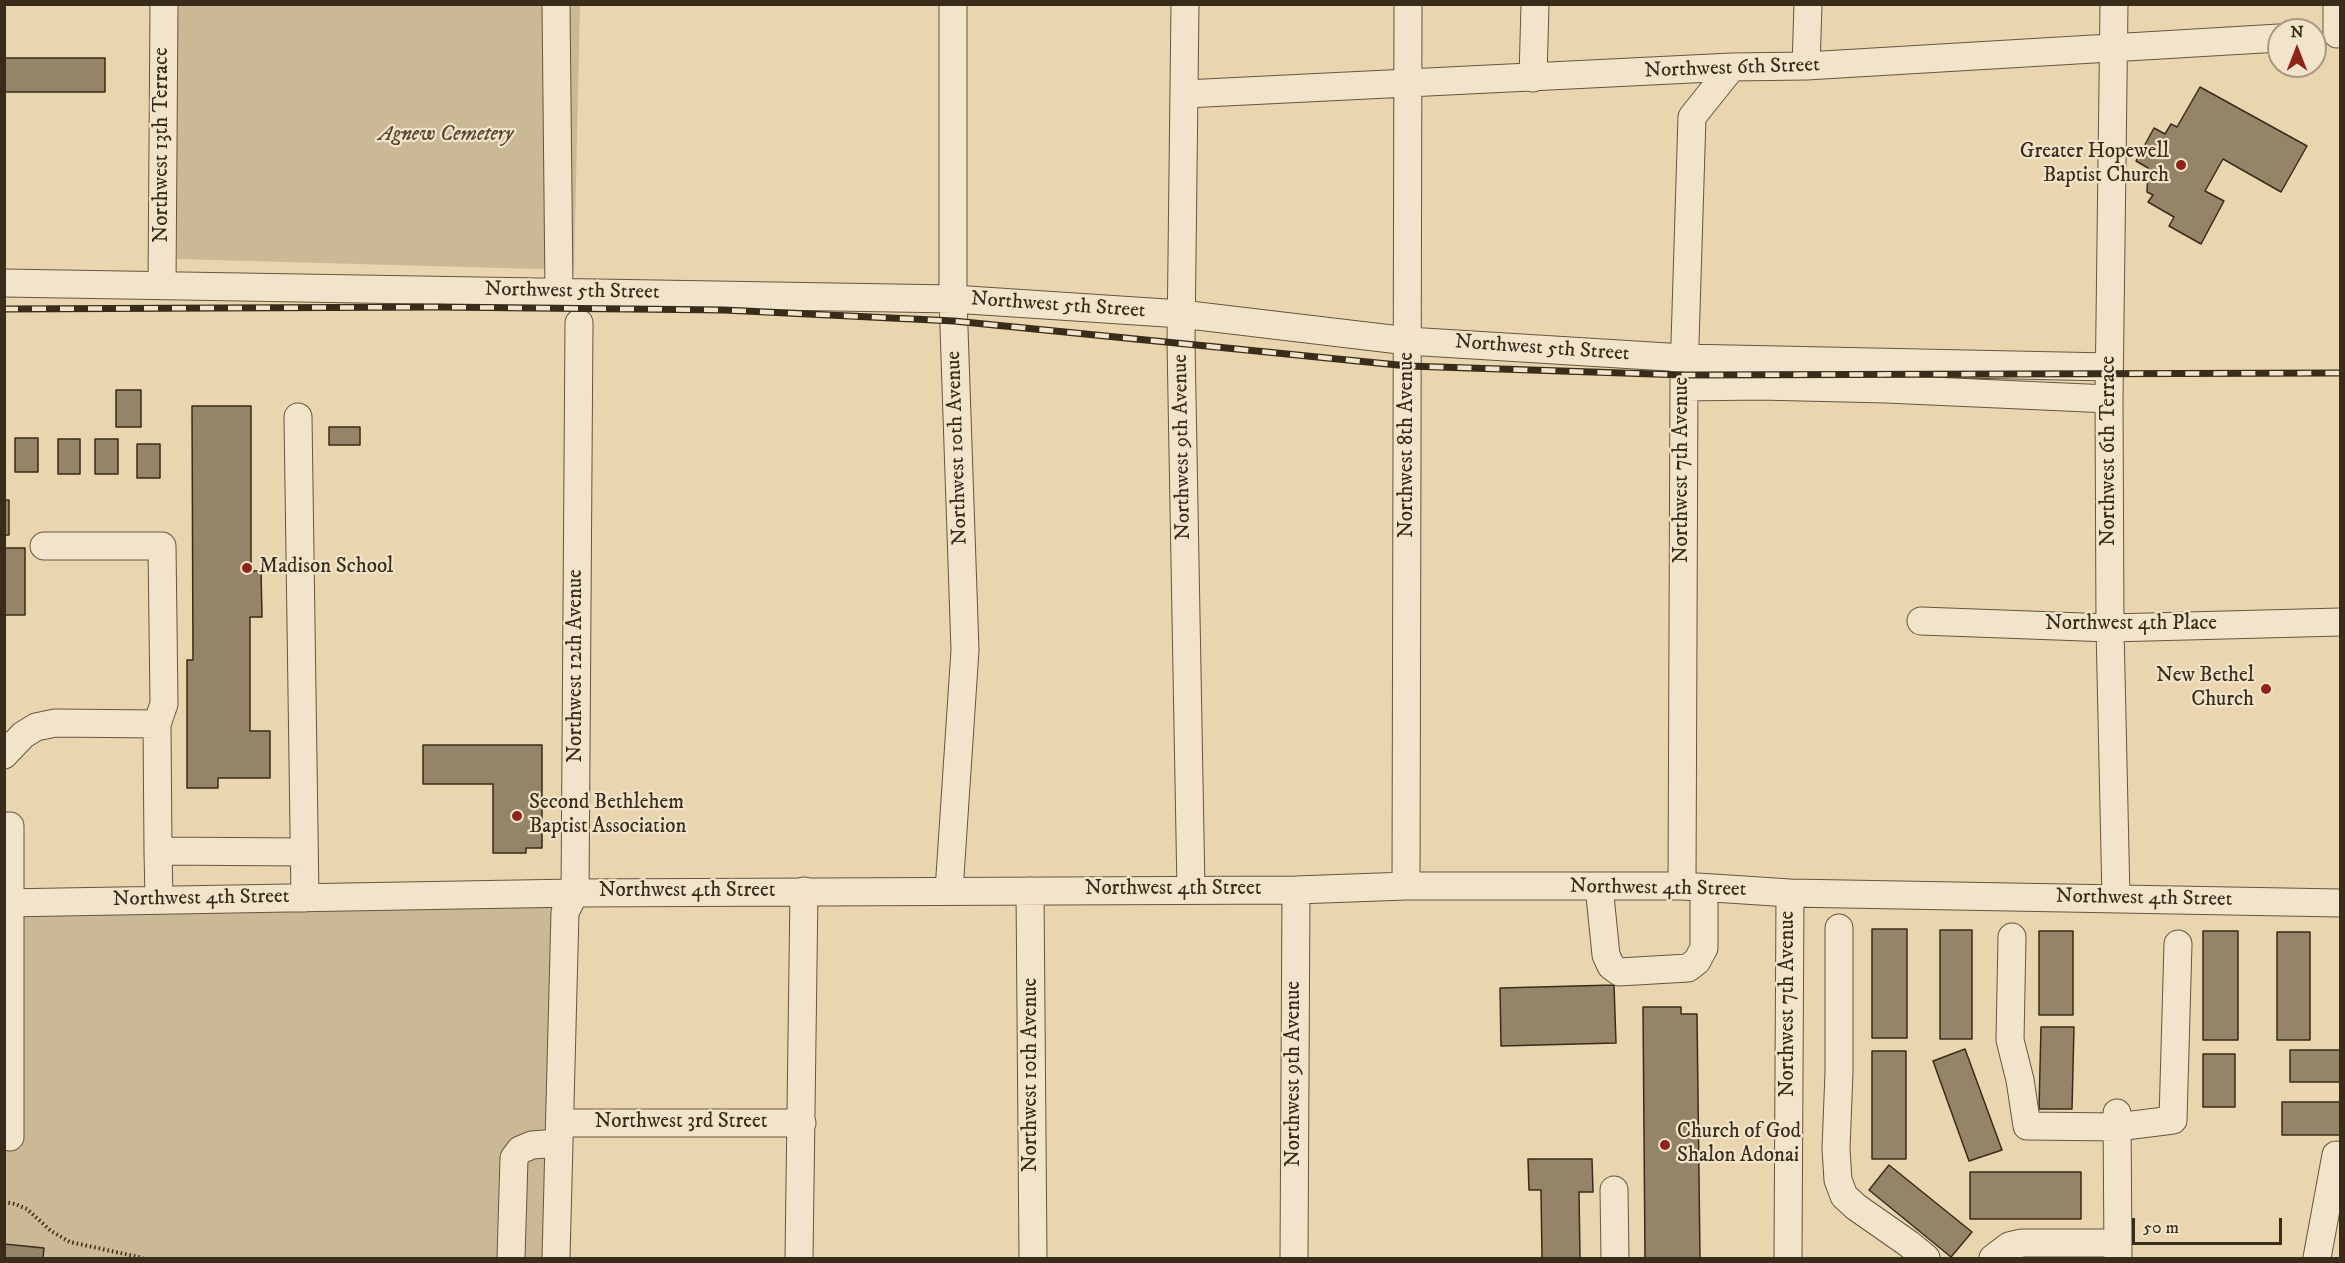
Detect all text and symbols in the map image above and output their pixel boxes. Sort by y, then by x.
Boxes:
north arrow [2267,18,2327,78]
text: N [2290,22,2304,42]
street label: Northwest 13th Terrace [150,47,176,243]
street label: Northwest 6th Street [1644,53,1820,85]
park label: Agnew Cemetery [379,123,513,149]
place label: Greater Hopewell Baptist Church [2020,140,2169,190]
marker: Greater Hopewell Baptist Church [2174,158,2188,172]
street label: Northwest 5th Street [484,278,660,306]
street label: Northwest 5th Street [970,287,1146,325]
street label: Northwest 5th Street [1454,330,1630,368]
street label: Northwest 10th Avenue [942,350,974,546]
street label: Northwest 8th Avenue [1395,352,1421,538]
street label: Northwest 9th Avenue [1169,354,1197,540]
street label: Northwest 6th Terrace [2097,356,2123,546]
street label: Northwest 7th Avenue [1670,377,1696,563]
place label: Madison School [259,555,393,581]
marker: Madison School [240,561,254,575]
street label: Northwest 12th Avenue [564,569,590,763]
street label: Northwest 4th Place [2045,612,2217,638]
place label: New Bethel Church [2156,664,2254,714]
marker: New Bethel Church [2259,682,2273,696]
place label: Second Bethlehem Baptist Association [529,791,686,841]
marker: Second Bethlehem Baptist Association [510,809,524,823]
street label: Northwest 4th Street [1569,875,1747,903]
street label: Northwest 4th Street [1085,877,1261,903]
street label: Northwest 4th Street [599,879,775,905]
street label: Northwest 4th Street [112,885,290,913]
street label: Northwest 4th Street [2055,885,2233,913]
street label: Northwest 7th Avenue [1776,911,1802,1097]
street label: Northwest 10th Avenue [1019,978,1045,1172]
street label: Northwest 9th Avenue [1282,981,1308,1167]
street label: Northwest 3rd Street [595,1110,767,1136]
place label: Church of God Shalon Adonai [1677,1120,1801,1170]
marker: Church of God Shalon Adonai [1658,1138,1672,1152]
scale bar [2135,1206,2285,1244]
text: 50 m [2143,1217,2179,1239]

